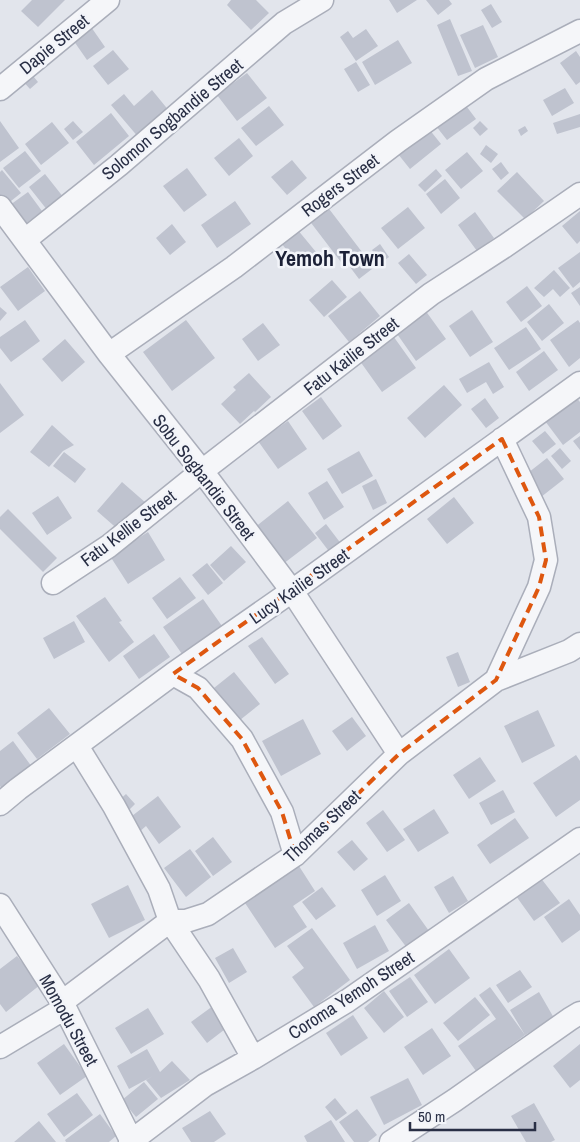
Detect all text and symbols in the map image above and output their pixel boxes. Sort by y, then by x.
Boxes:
street label: Dapie Street [14,8,94,80]
street label: Solomon Sogbandie Street [96,52,248,186]
street label: Rogers Street [296,148,384,222]
district label: Yemoh Town [275,243,385,273]
street label: Fatu Kailie Street [298,311,404,401]
street label: Sobu Sogbandie Street [147,409,261,545]
street label: Fatu Kellie Street [75,484,181,572]
street label: Lucy Kailie Street [244,542,354,630]
street label: Thomas Street [278,784,366,868]
street label: Coroma Yemoh Street [283,945,419,1045]
street label: Momodu Street [34,970,104,1070]
scale bar [410,1100,535,1132]
text: 50 m [418,1106,445,1127]

